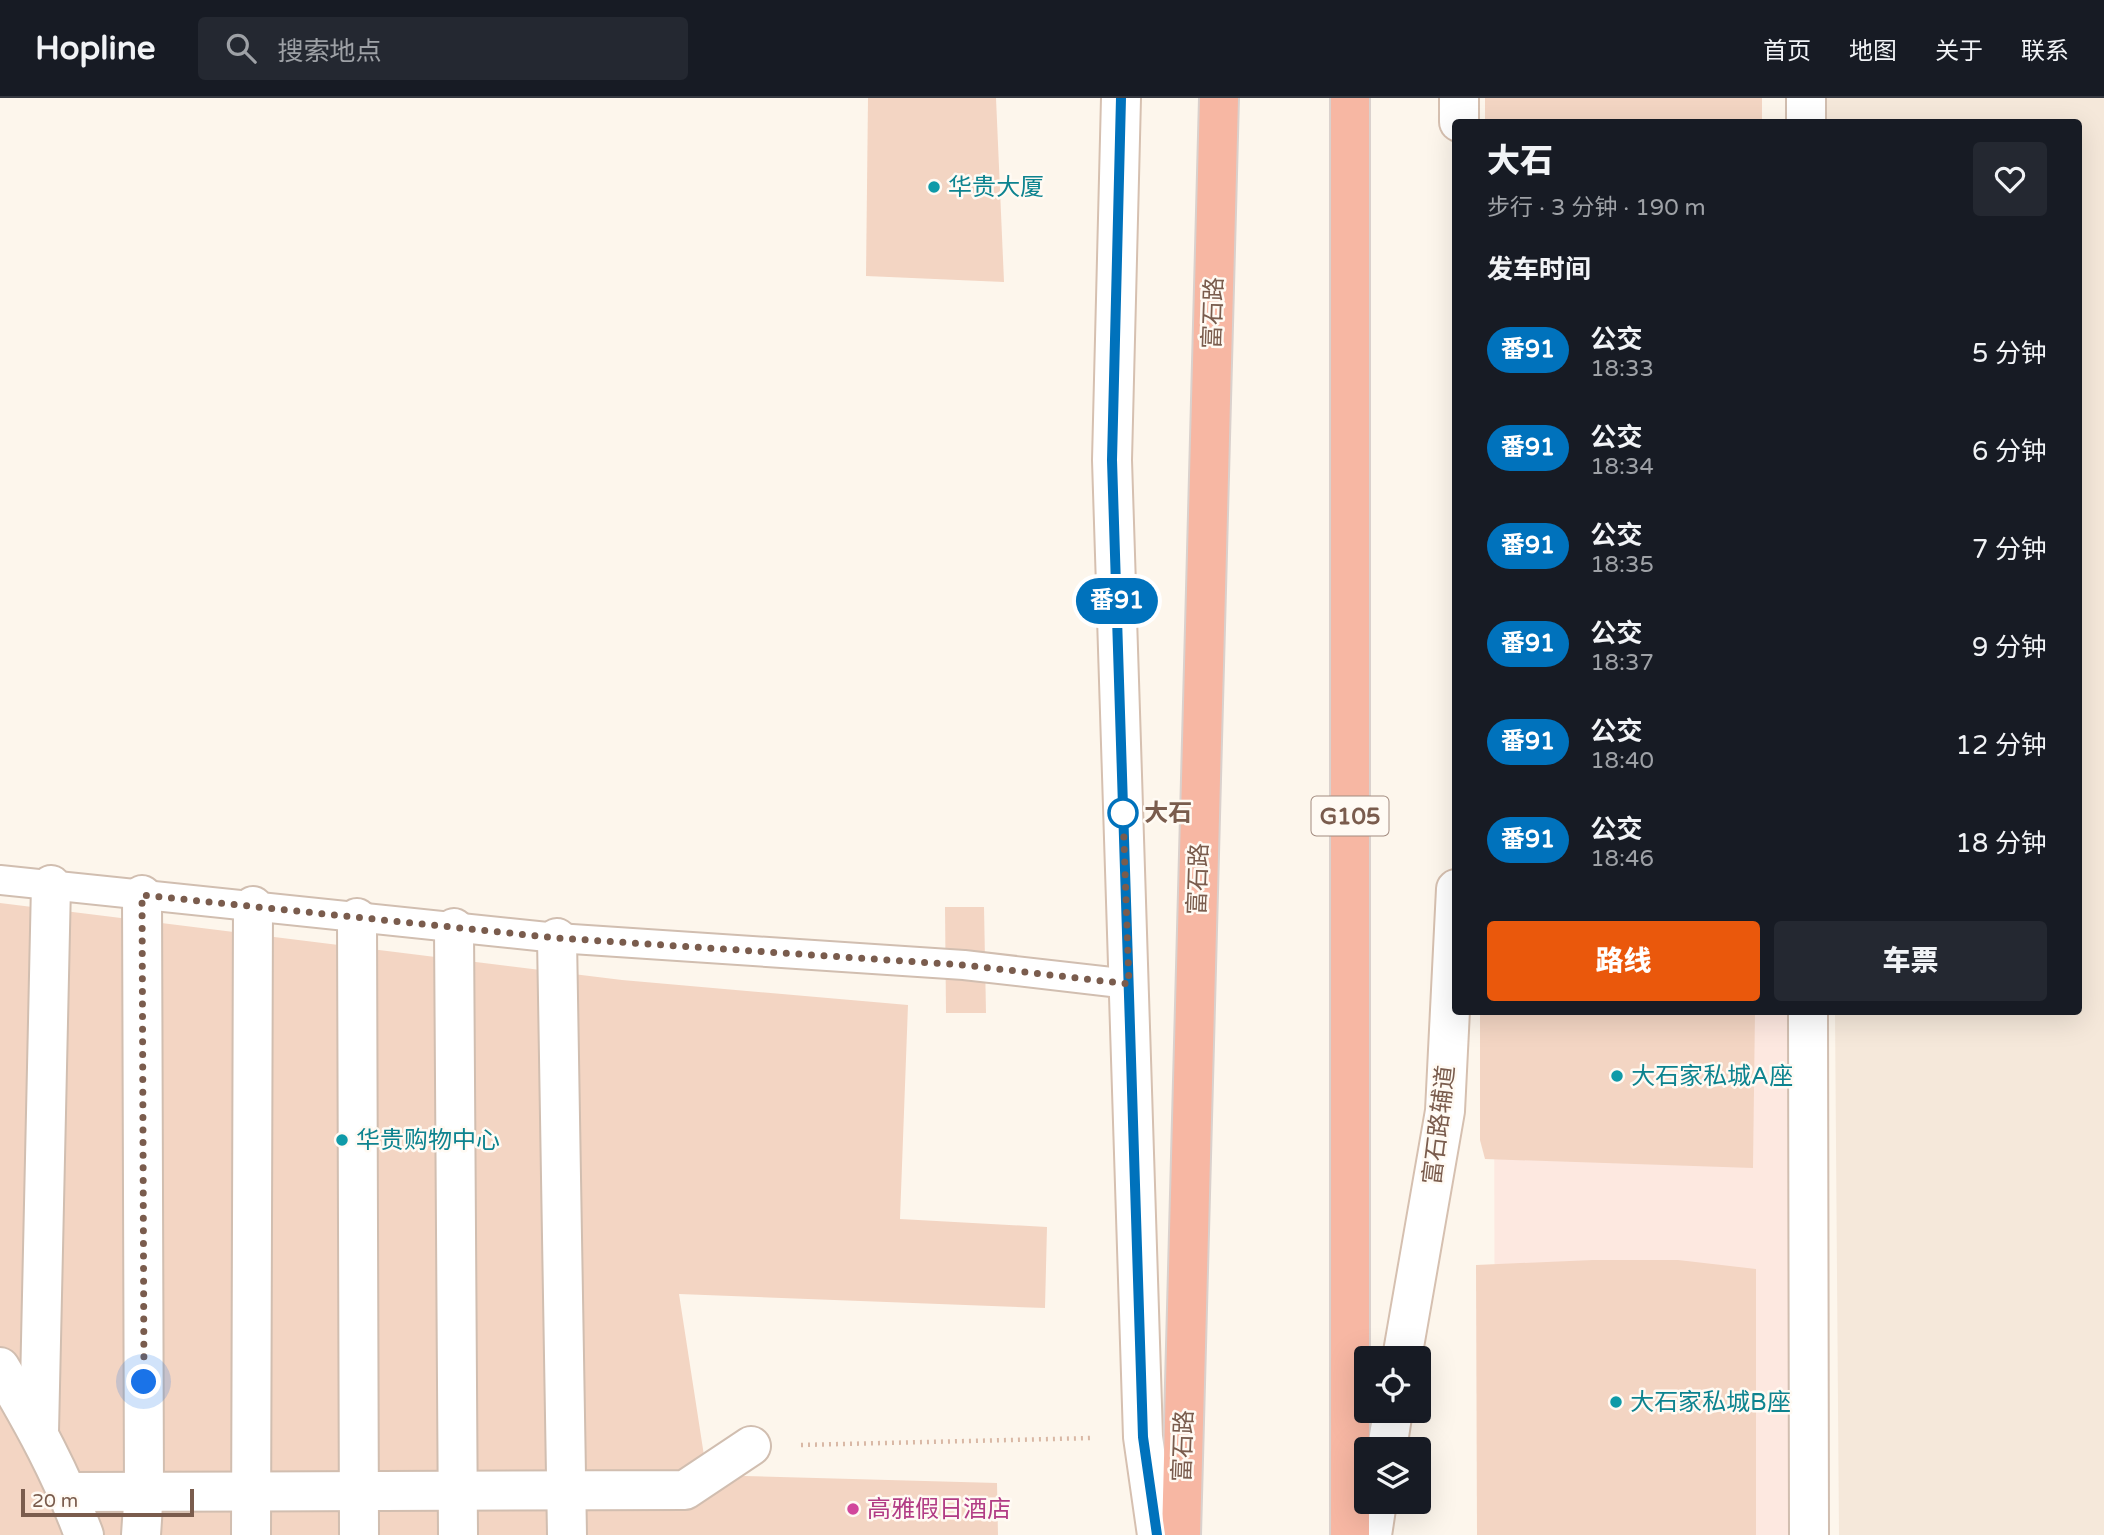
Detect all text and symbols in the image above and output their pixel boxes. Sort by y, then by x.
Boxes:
search box [198,17,688,80]
text: Hopline [35,29,156,68]
icon: search [222,29,260,67]
text: 搜索地点 [278,36,382,67]
text: 首页 [1763,37,1811,66]
text: 地图 [1849,37,1897,66]
text: 关于 [1935,37,1983,66]
text: 联系 [2021,37,2069,66]
text: 大石 [1487,142,1553,181]
button: heart [1973,142,2047,216]
place label: 华贵大厦 [948,173,1044,202]
marker: 华贵大厦 [926,179,942,195]
text: 步行 · 3 分钟 · 190 m [1487,194,1706,222]
text: 发车时间 [1487,254,1591,285]
street label: 富石路 [1198,277,1229,350]
text: 公交 [1590,324,1642,355]
text: 番91 [1501,335,1555,364]
text: 5 分钟 [1972,338,2047,369]
text: 18:33 [1590,355,1654,383]
text: 公交 [1590,422,1642,453]
text: 番91 [1501,433,1555,462]
text: 6 分钟 [1972,436,2047,467]
text: 18:34 [1590,453,1654,481]
text: 公交 [1590,520,1642,551]
text: 番91 [1501,531,1555,560]
text: 7 分钟 [1972,534,2047,565]
text: 18:35 [1590,551,1654,579]
line badge: 番91 [1077,578,1157,624]
text: 番91 [1090,586,1144,615]
text: 公交 [1590,618,1642,649]
text: 番91 [1501,629,1555,658]
text: 9 分钟 [1972,632,2047,663]
text: 18:37 [1590,649,1654,677]
text: 公交 [1590,716,1642,747]
text: 番91 [1501,727,1555,756]
text: 12 分钟 [1956,730,2047,761]
text: 18:40 [1590,747,1654,775]
road number: G105 [1312,796,1388,836]
marker: 大石 [1108,798,1138,828]
place label: 大石 [1144,799,1192,828]
text: 公交 [1590,814,1642,845]
text: 番91 [1501,825,1555,854]
text: 18 分钟 [1956,828,2047,859]
street label: 富石路 [1183,843,1214,916]
text: 18:46 [1590,845,1654,873]
button: 路线 [1487,921,1760,1001]
button: 车票 [1774,921,2047,1001]
place label: 大石家私城A座 [1631,1062,1793,1091]
street label: 富石路辅道 [1418,1064,1461,1186]
marker: 大石家私城A座 [1609,1068,1625,1084]
place label: 华贵购物中心 [356,1126,500,1155]
marker: 华贵购物中心 [334,1132,350,1148]
map controls [1354,1346,1431,1514]
button: locate [1354,1346,1431,1423]
your location [126,1364,161,1399]
place label: 大石家私城B座 [1630,1388,1791,1417]
marker: 大石家私城B座 [1608,1394,1624,1410]
street label: 富石路 [1168,1410,1199,1483]
button: layers [1354,1437,1431,1514]
scale bar [21,1486,194,1518]
text: 20 m [32,1490,78,1512]
place label: 高雅假日酒店 [867,1495,1011,1524]
marker: 高雅假日酒店 [845,1501,861,1517]

